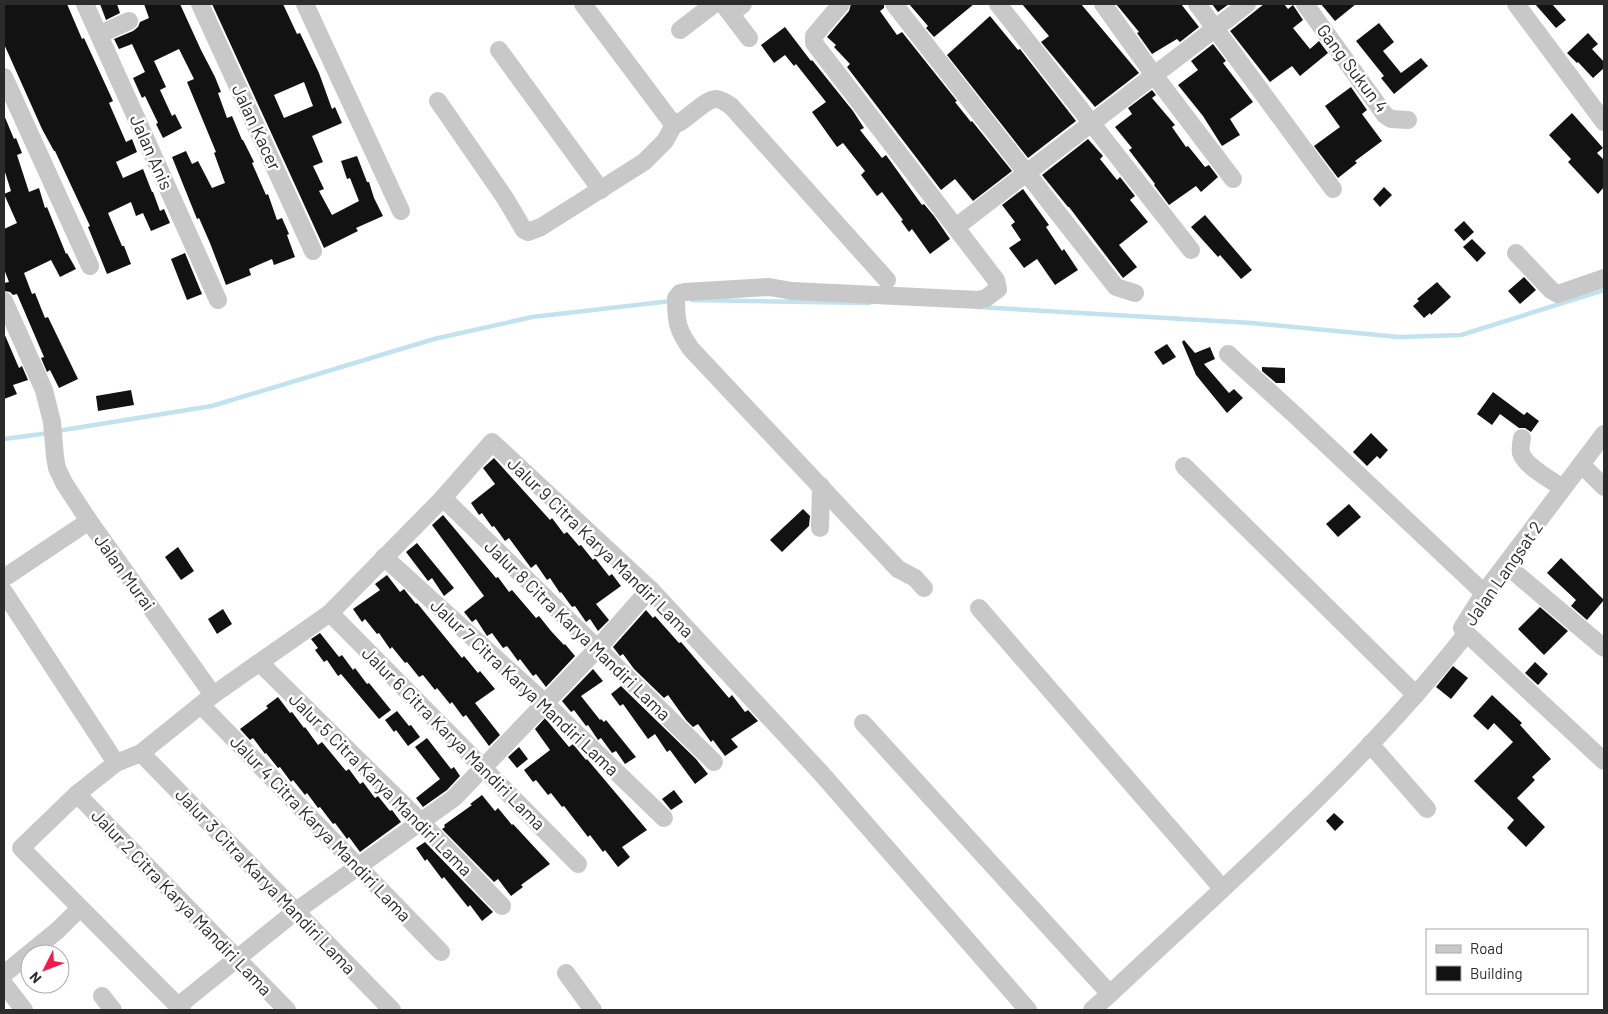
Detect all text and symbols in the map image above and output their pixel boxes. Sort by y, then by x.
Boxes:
street label: Gang Sukun 4 [1313,19,1393,117]
street label: Jalan Kacer [228,81,287,174]
street label: Jalan Anis [126,111,178,193]
street label: Jalur 9 Citra Karya Mandiri Lama [503,452,699,642]
street label: Jalan Langsat 2 [1459,517,1547,629]
street label: Jalan Murai [90,530,160,614]
street label: Jalur 8 Citra Karya Mandiri Lama [480,535,676,725]
street label: Jalur 7 Citra Karya Mandiri Lama [426,594,624,780]
street label: Jalur 6 Citra Karya Mandiri Lama [358,642,550,834]
street label: Jalur 5 Citra Karya Mandiri Lama [285,688,477,880]
street label: Jalur 4 Citra Karya Mandiri Lama [226,730,416,926]
street label: Jalur 3 Citra Karya Mandiri Lama [171,783,361,979]
street label: Jalur 2 Citra Karya Mandiri Lama [87,804,277,1000]
legend [1426,929,1588,994]
text: Road [1470,939,1503,957]
north arrow [20,944,70,994]
text: Building [1470,964,1523,982]
text: N [26,969,44,987]

